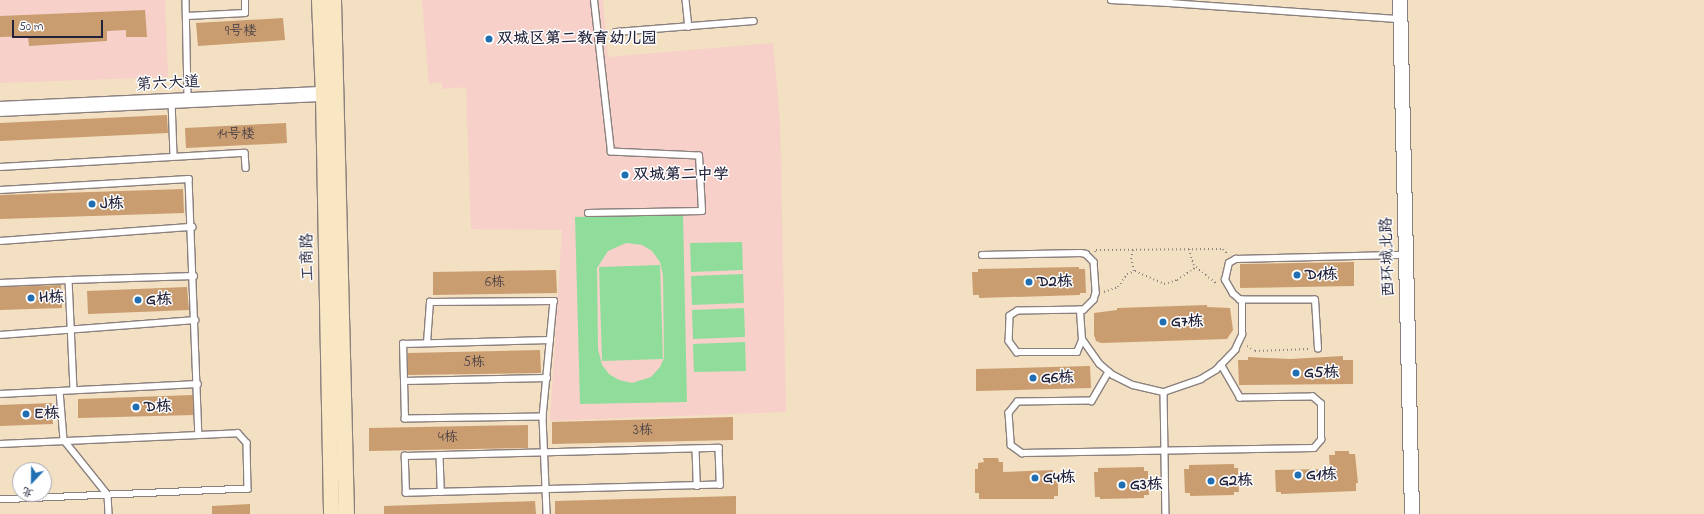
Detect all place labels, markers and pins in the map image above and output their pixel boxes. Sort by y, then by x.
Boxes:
place label: 双城区第二教育幼儿园 [497,29,657,49]
marker: 双城区第二教育幼儿园 [484,34,494,44]
place label: 双城第二中学 [633,165,729,185]
marker: 双城第二中学 [620,170,630,180]
place label: J栋 [100,194,124,214]
marker: J栋 [87,199,97,209]
place label: D1栋 [1305,265,1338,285]
marker: D1栋 [1292,270,1302,280]
place label: D2栋 [1037,272,1073,292]
marker: D2栋 [1024,277,1034,287]
place label: H栋 [39,288,64,308]
place label: G栋 [146,290,172,310]
marker: H栋 [26,293,36,303]
marker: G栋 [133,295,143,305]
place label: G7栋 [1171,312,1204,332]
marker: G7栋 [1158,317,1168,327]
place label: G5栋 [1304,363,1339,383]
place label: G6栋 [1041,368,1074,388]
marker: G5栋 [1291,368,1301,378]
marker: G6栋 [1028,373,1038,383]
place label: D栋 [144,397,172,417]
marker: D栋 [131,402,141,412]
place label: E栋 [34,404,60,424]
marker: E栋 [21,409,31,419]
place label: G1栋 [1306,465,1337,485]
place label: G4栋 [1043,468,1076,488]
marker: G1栋 [1293,470,1303,480]
place label: G2栋 [1219,471,1253,491]
marker: G4栋 [1030,473,1040,483]
place label: G3栋 [1130,475,1163,495]
marker: G2栋 [1206,476,1216,486]
marker: G3栋 [1117,480,1127,490]

